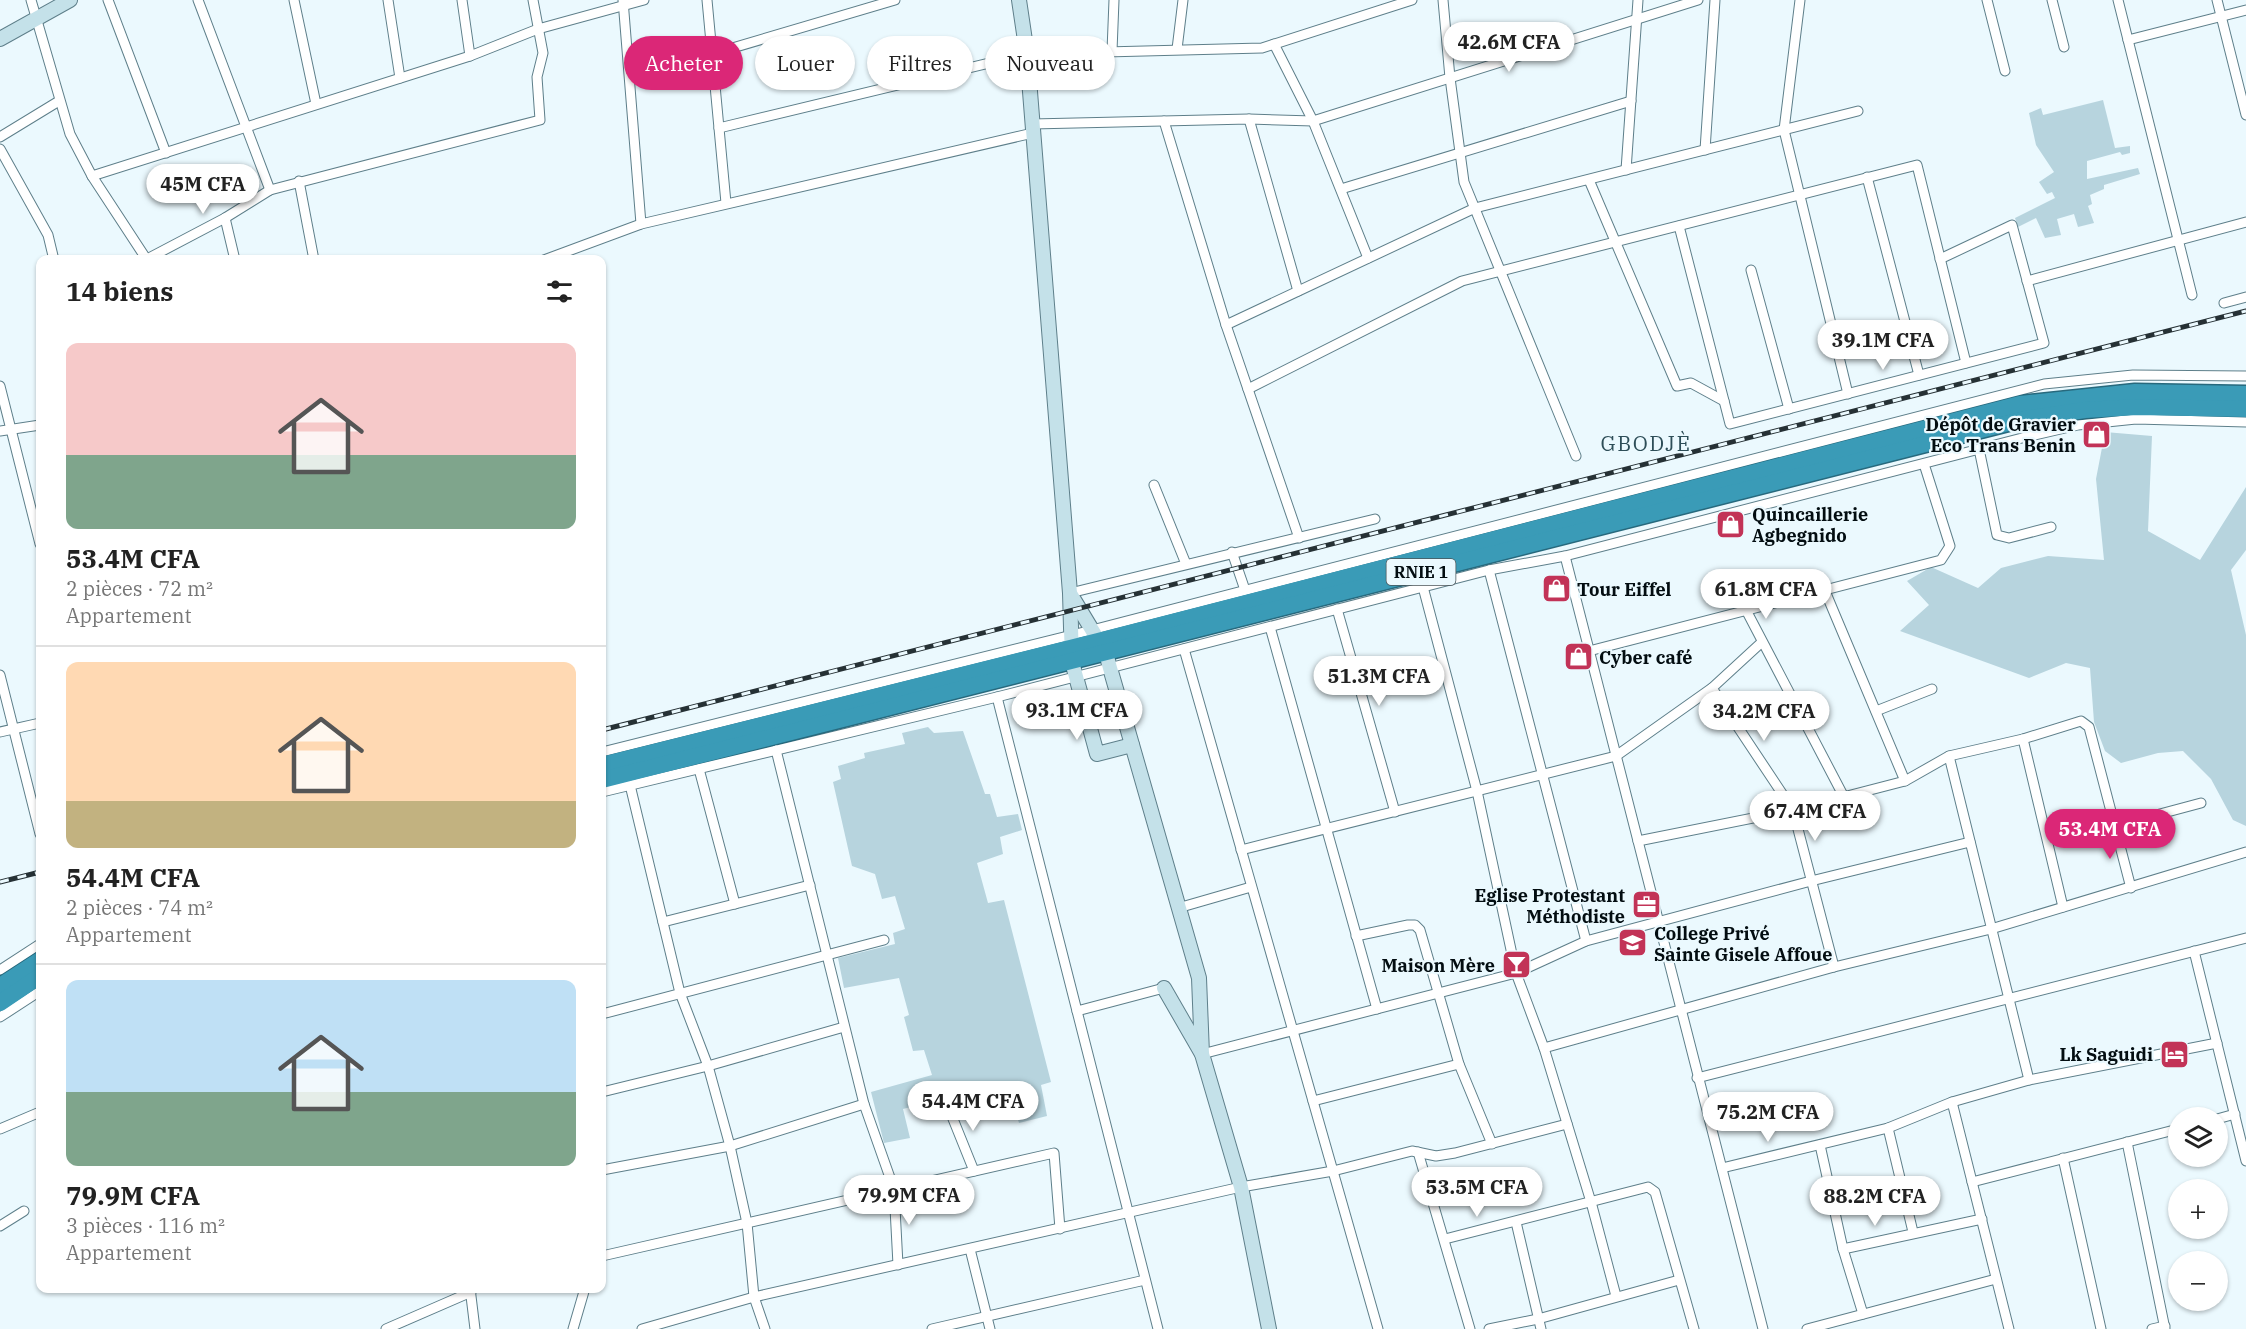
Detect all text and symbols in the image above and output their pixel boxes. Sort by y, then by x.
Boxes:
pin: 42.6M CFA [1440,22,1578,73]
text: 42.6M CFA [1458,28,1560,55]
chip: Acheter [624,36,743,90]
chip: Louer [755,36,855,90]
chip: Filtres [867,36,973,90]
chip: Nouveau [985,36,1115,90]
pin: 45M CFA [148,164,258,215]
text: 45M CFA [160,170,246,197]
text: 14 biens [66,274,173,308]
icon: filters [543,275,576,308]
pin: 39.1M CFA [1814,320,1952,371]
text: 39.1M CFA [1832,326,1934,353]
icon: home [267,382,375,490]
place label: Dépôt de Gravier Eco Trans Benin [1926,413,2076,457]
shop icon: Dépôt de Gravier Eco Trans Benin [2081,418,2113,450]
district label: GBODJÈ [1601,429,1691,457]
place label: Quincaillerie Agbegnido [1752,503,1868,547]
shop icon: Quincaillerie Agbegnido [1715,508,1747,540]
text: 53.4M CFA [66,541,200,575]
road number: RNIE 1 [1386,559,1456,585]
pin: 61.8M CFA [1697,569,1835,620]
shop icon: Tour Eiffel [1540,573,1572,605]
text: 2 pièces · 72 m² [66,575,213,602]
text: 61.8M CFA [1715,575,1817,602]
place label: Tour Eiffel [1577,578,1672,601]
text: Appartement [66,602,192,629]
shop icon: Cyber café [1562,641,1594,673]
place label: Cyber café [1599,646,1692,669]
pin: 51.3M CFA [1310,656,1448,707]
text: 51.3M CFA [1328,662,1430,689]
pin: 93.1M CFA [1008,690,1146,741]
pin: 34.2M CFA [1695,691,1833,742]
text: 93.1M CFA [1026,696,1128,723]
text: 34.2M CFA [1713,697,1815,724]
icon: home [267,701,375,809]
pin: 67.4M CFA [1746,791,1884,842]
text: 67.4M CFA [1764,797,1866,824]
pin: 53.4M CFA [2041,809,2179,860]
text: 53.4M CFA [2059,815,2161,842]
text: 54.4M CFA [66,860,200,894]
place label: Eglise Protestant Méthodiste [1475,884,1625,928]
office icon: Eglise Protestant Méthodiste [1630,889,1662,921]
text: 2 pièces · 74 m² [66,894,213,921]
text: Appartement [66,921,192,948]
place label: College Privé Sainte Gisele Affoue [1654,922,1832,966]
school or university icon: College Privé Sainte Gisele Affoue [1617,927,1649,959]
bar icon: Maison Mère [1500,949,1532,981]
place label: Maison Mère [1381,954,1495,977]
icon: home [267,1019,375,1127]
hotel icon: Lk Saguidi [2158,1038,2190,1070]
place label: Lk Saguidi [2059,1043,2153,1066]
pin: 54.4M CFA [904,1081,1042,1132]
text: 54.4M CFA [922,1087,1024,1114]
pin: 75.2M CFA [1699,1092,1837,1143]
text: 75.2M CFA [1717,1098,1819,1125]
map controls [2168,1107,2228,1311]
button: layers [2168,1107,2228,1167]
pin: 53.5M CFA [1408,1167,1546,1218]
text: 53.5M CFA [1426,1173,1528,1200]
pin: 79.9M CFA [840,1175,978,1226]
pin: 88.2M CFA [1806,1176,1944,1227]
text: 79.9M CFA [66,1178,200,1212]
button: + [2168,1179,2228,1239]
text: 79.9M CFA [858,1181,960,1208]
text: 88.2M CFA [1824,1182,1926,1209]
text: 3 pièces · 116 m² [66,1212,225,1239]
text: Appartement [66,1239,192,1266]
button: − [2168,1251,2228,1311]

